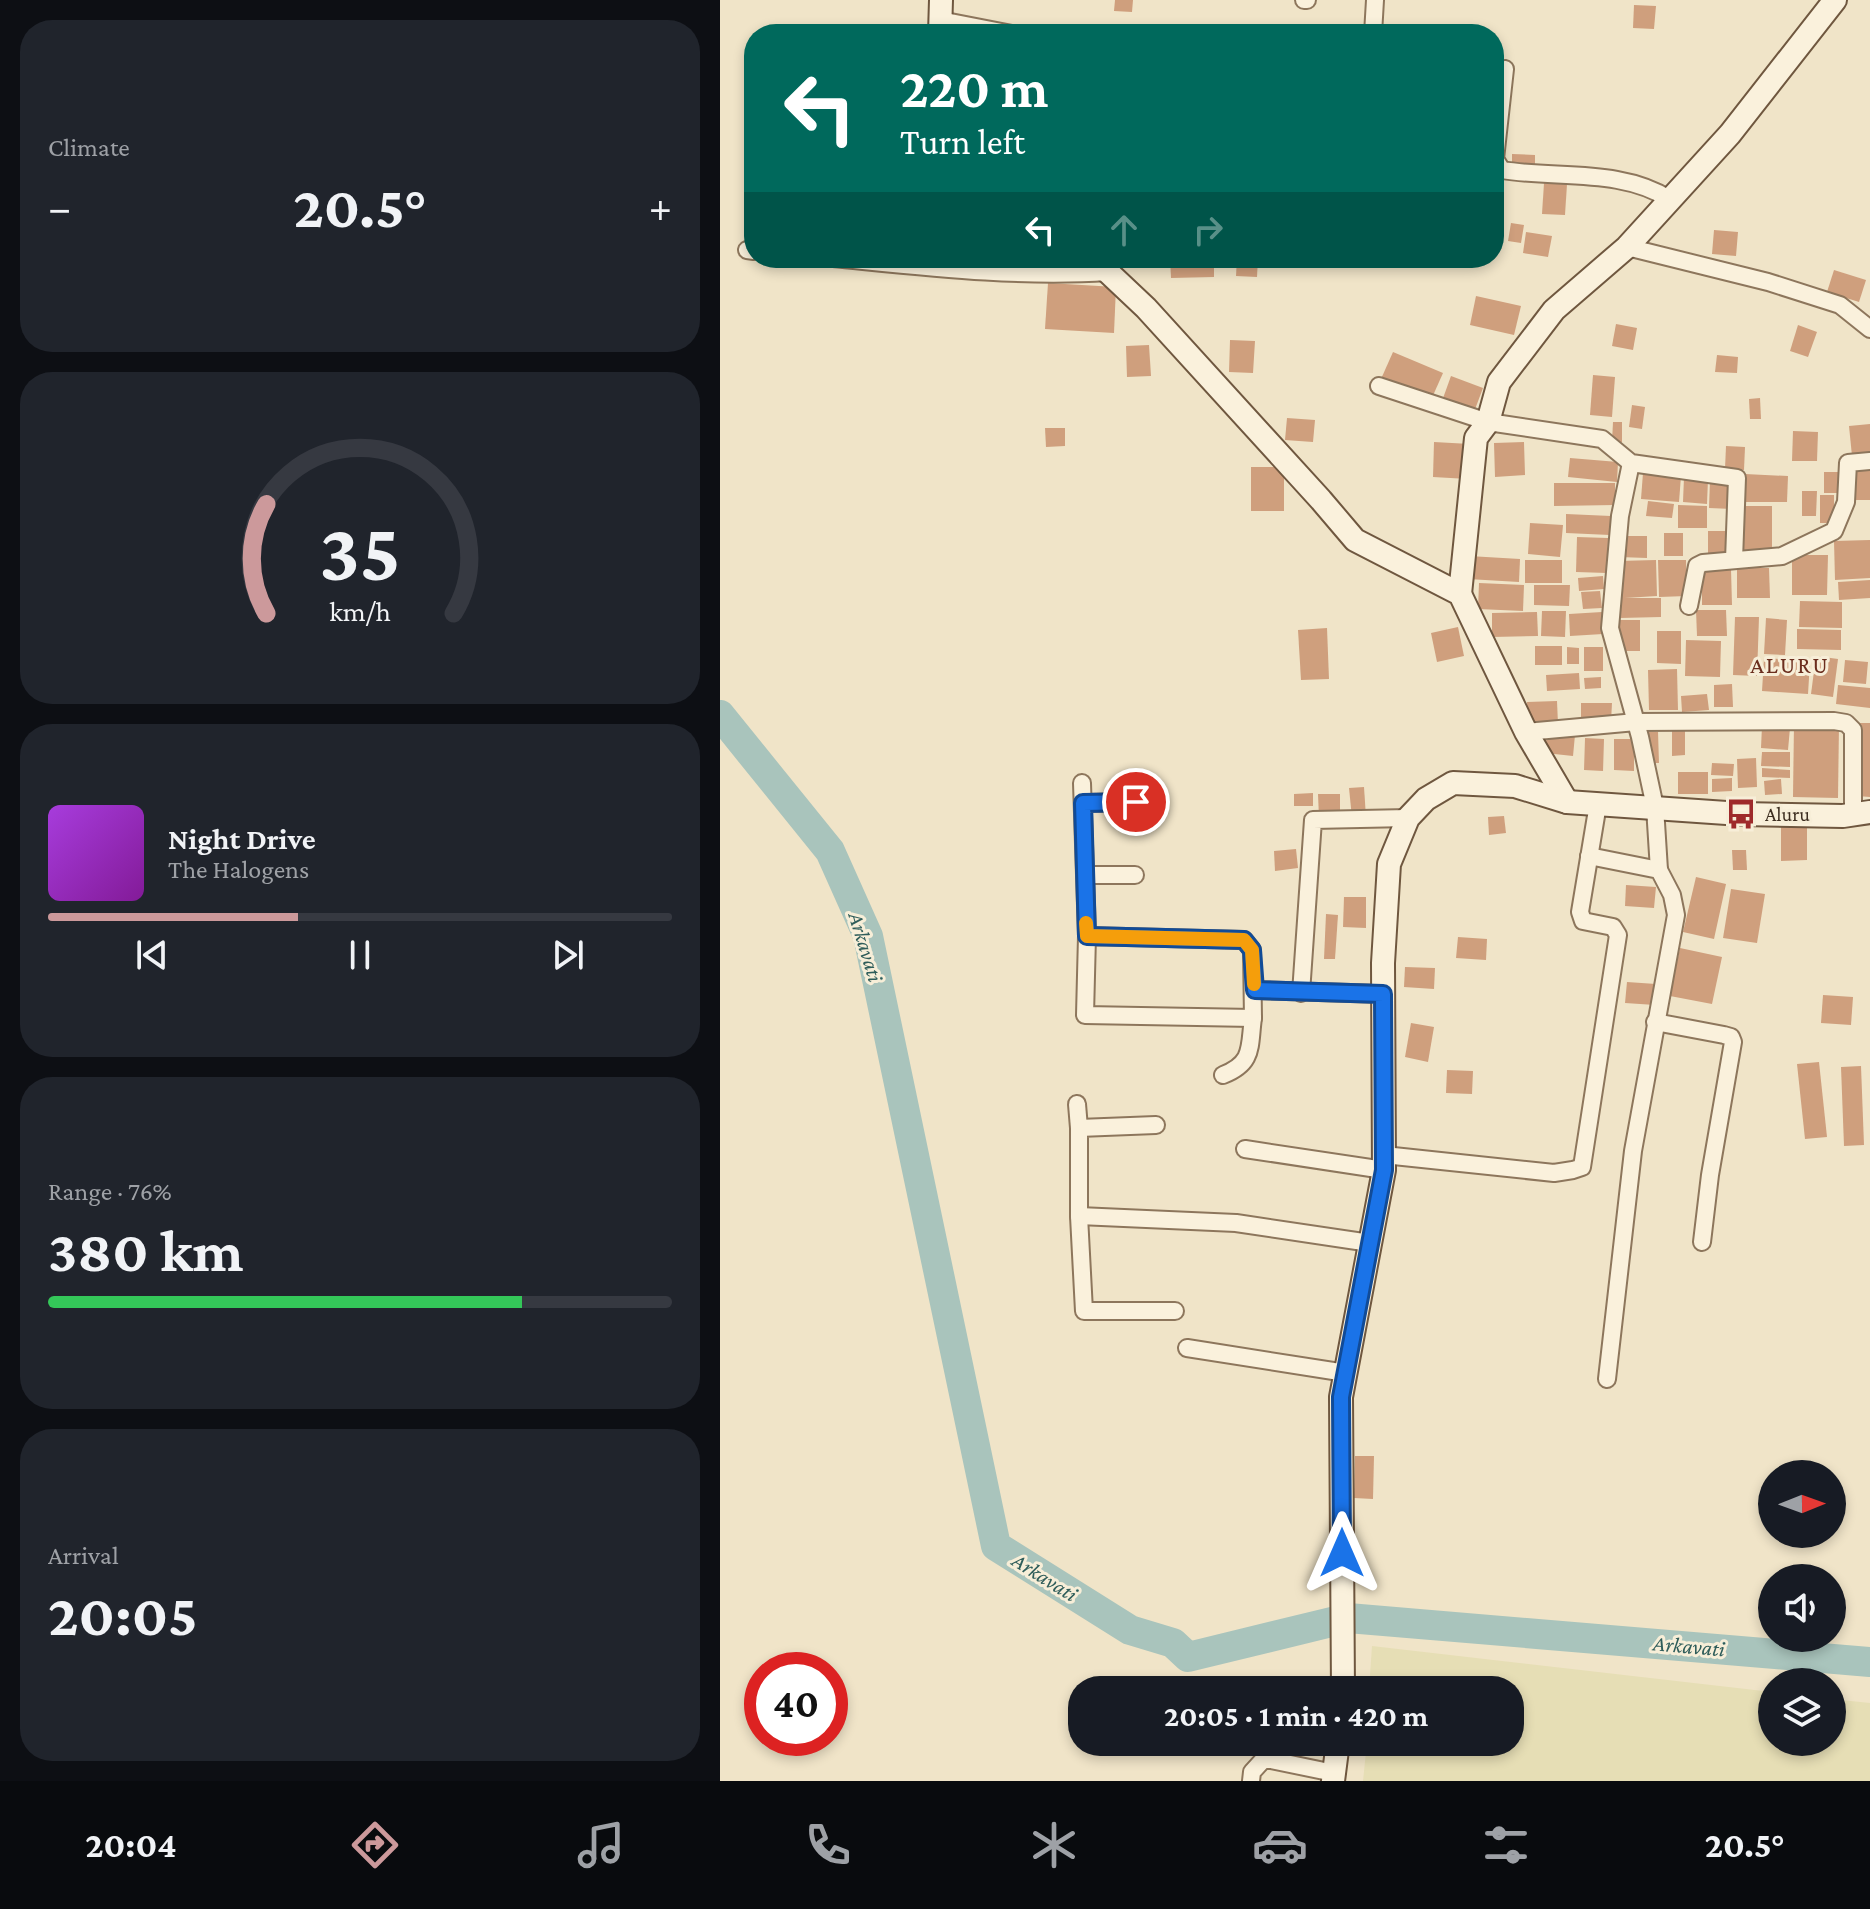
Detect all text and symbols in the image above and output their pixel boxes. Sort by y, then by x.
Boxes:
icon: left [768,56,872,160]
text: 220 m [900,57,1049,119]
text: Turn left [900,122,1025,162]
text: Climate [48,133,130,162]
text: 20.5° [293,173,427,240]
text: − [48,183,71,231]
text: + [649,183,672,231]
icon: left [1018,208,1062,252]
icon: ahead [1102,208,1146,252]
icon: right [1186,208,1230,252]
text: 35 [319,505,401,598]
text: km/h [329,595,391,627]
district label: ALURU [1750,651,1830,678]
pin [1102,768,1170,836]
icon: arrive [1114,780,1158,824]
bus stop icon: Aluru [1724,797,1758,831]
place label: Aluru [1765,803,1810,825]
text: Night Drive [168,822,316,855]
text: The Halogens [168,855,309,884]
water label: Arkavati [843,908,888,985]
icon: previous [130,933,174,977]
icon: pause [338,933,382,977]
icon: next [546,933,590,977]
text: Range · 76% [48,1177,172,1206]
text: 380 km [48,1217,244,1284]
north arrow [1758,1460,1846,1548]
map controls [1758,1460,1846,1756]
position arrow [1300,1511,1384,1595]
text: Arrival [48,1541,119,1570]
water label: Arkavati [1007,1547,1082,1607]
button: sound [1758,1564,1846,1652]
text: 20:05 [48,1581,198,1648]
water label: Arkavati [1651,1630,1726,1662]
speed limit sign: 40 [744,1652,848,1756]
button: layers [1758,1668,1846,1756]
text: 20:05 · 1 min · 420 m [1164,1699,1428,1732]
icon: directions [347,1817,403,1873]
icon: music [573,1817,629,1873]
icon: phone [800,1817,856,1873]
icon: climate [1026,1817,1082,1873]
icon: car [1252,1817,1308,1873]
icon: filters [1478,1817,1534,1873]
text: 20:04 [85,1825,177,1865]
text: 20.5° [1705,1825,1785,1865]

